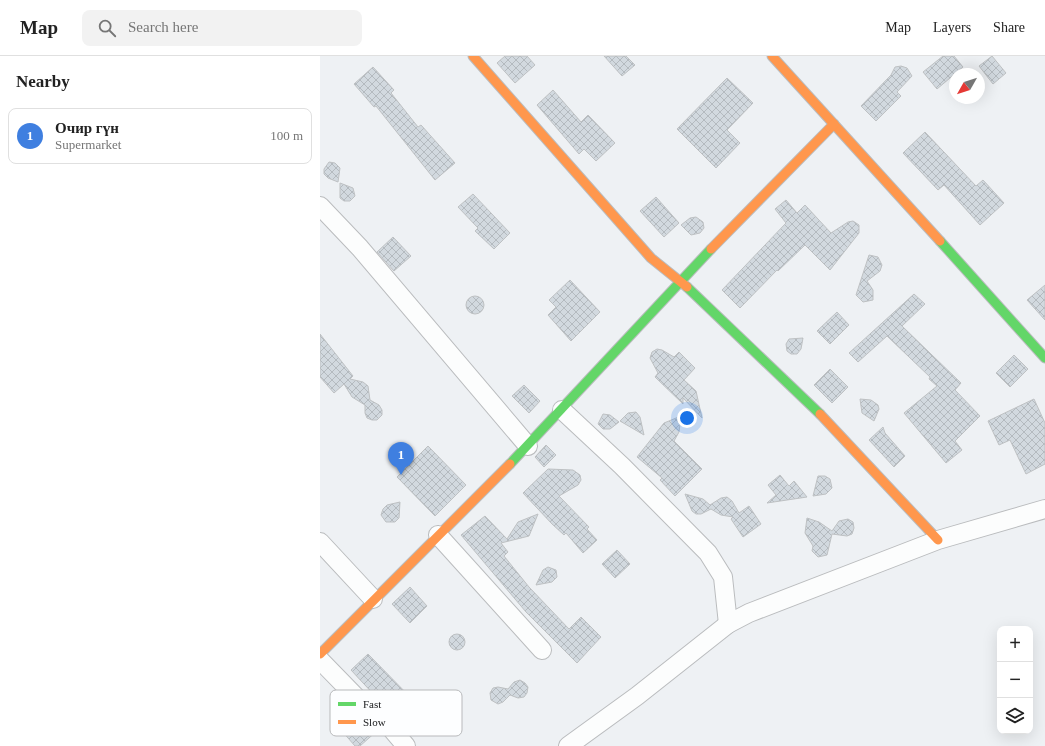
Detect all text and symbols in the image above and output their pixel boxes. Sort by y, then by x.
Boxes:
search box [82,10,362,46]
text: Map [20,17,58,38]
icon: search [96,17,118,39]
text: Search here [128,19,198,35]
text: Map [885,20,911,35]
text: Layers [933,20,971,35]
text: Share [993,20,1025,35]
north arrow [949,68,985,104]
text: Nearby [16,72,70,91]
text: Очир гүн [55,120,119,136]
text: 1 [27,128,33,143]
text: 100 m [270,128,303,143]
text: Supermarket [55,137,121,152]
your location [677,408,697,428]
pin: 1 [388,442,414,475]
map controls [997,626,1033,734]
button: + [997,626,1033,662]
button: − [997,662,1033,698]
legend [330,690,462,736]
text: Fast [363,698,381,710]
button: layers [997,698,1033,734]
text: Slow [363,716,386,728]

